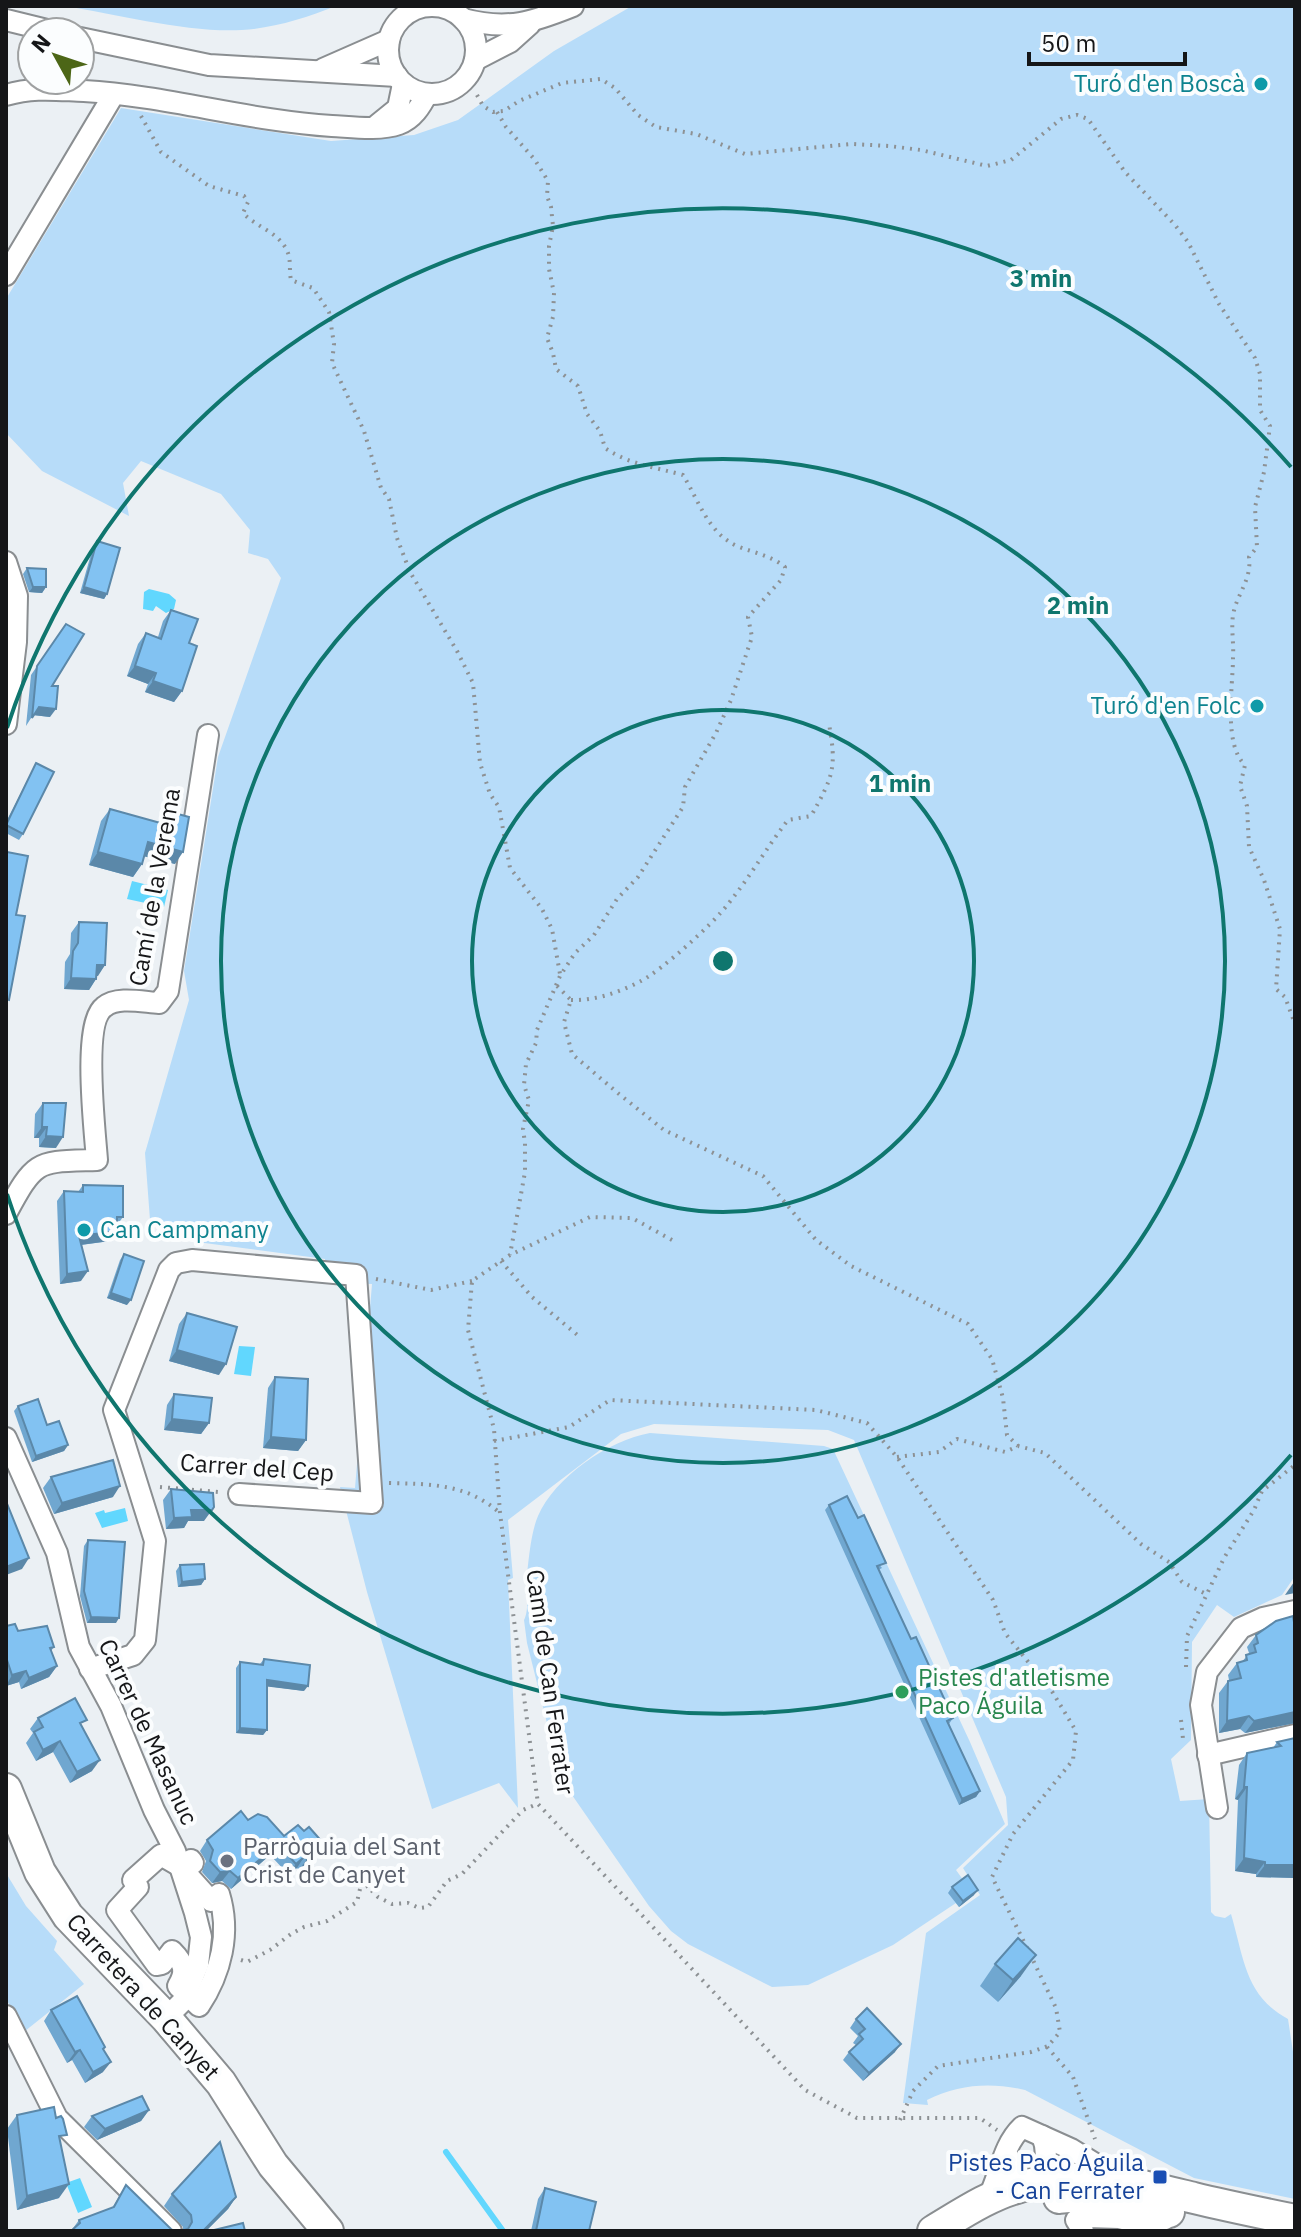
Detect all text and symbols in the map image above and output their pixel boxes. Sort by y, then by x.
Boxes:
north arrow [16,16,96,96]
scale bar [1029,16,1185,66]
text: N [24,27,57,58]
text: 50 m [1041,27,1096,59]
place label: Turó d'en Boscà [1074,67,1245,99]
marker: Turó d'en Boscà [1252,75,1270,93]
text: 3 min [1010,262,1072,294]
text: 2 min [1047,589,1109,621]
place label: Turó d'en Folc [1090,689,1241,721]
marker: Turó d'en Folc [1248,697,1266,715]
text: 1 min [869,767,931,799]
street label: Camí de la Verema [121,785,187,988]
centre of rings [709,947,737,975]
place label: Can Campmany [100,1213,269,1245]
marker: Can Campmany [75,1221,93,1239]
street label: Carrer del Cep [179,1446,335,1488]
street label: Camí de Can Ferrater [519,1567,583,1797]
street label: Carrer de Masanuc [92,1633,206,1830]
place label: Pistes d'atletisme Paco Águila [918,1661,1110,1721]
marker: Pistes d'atletisme Paco Águila [893,1683,911,1701]
place label: Parròquia del Sant Crist de Canyet [243,1830,441,1890]
marker: Parròquia del Sant Crist de Canyet [218,1852,236,1870]
street label: Carretera de Canyet [60,1906,227,2087]
place label: Pistes Paco Águila - Can Ferrater [948,2146,1144,2206]
marker: Pistes Paco Águila - Can Ferrater [1151,2168,1169,2186]

